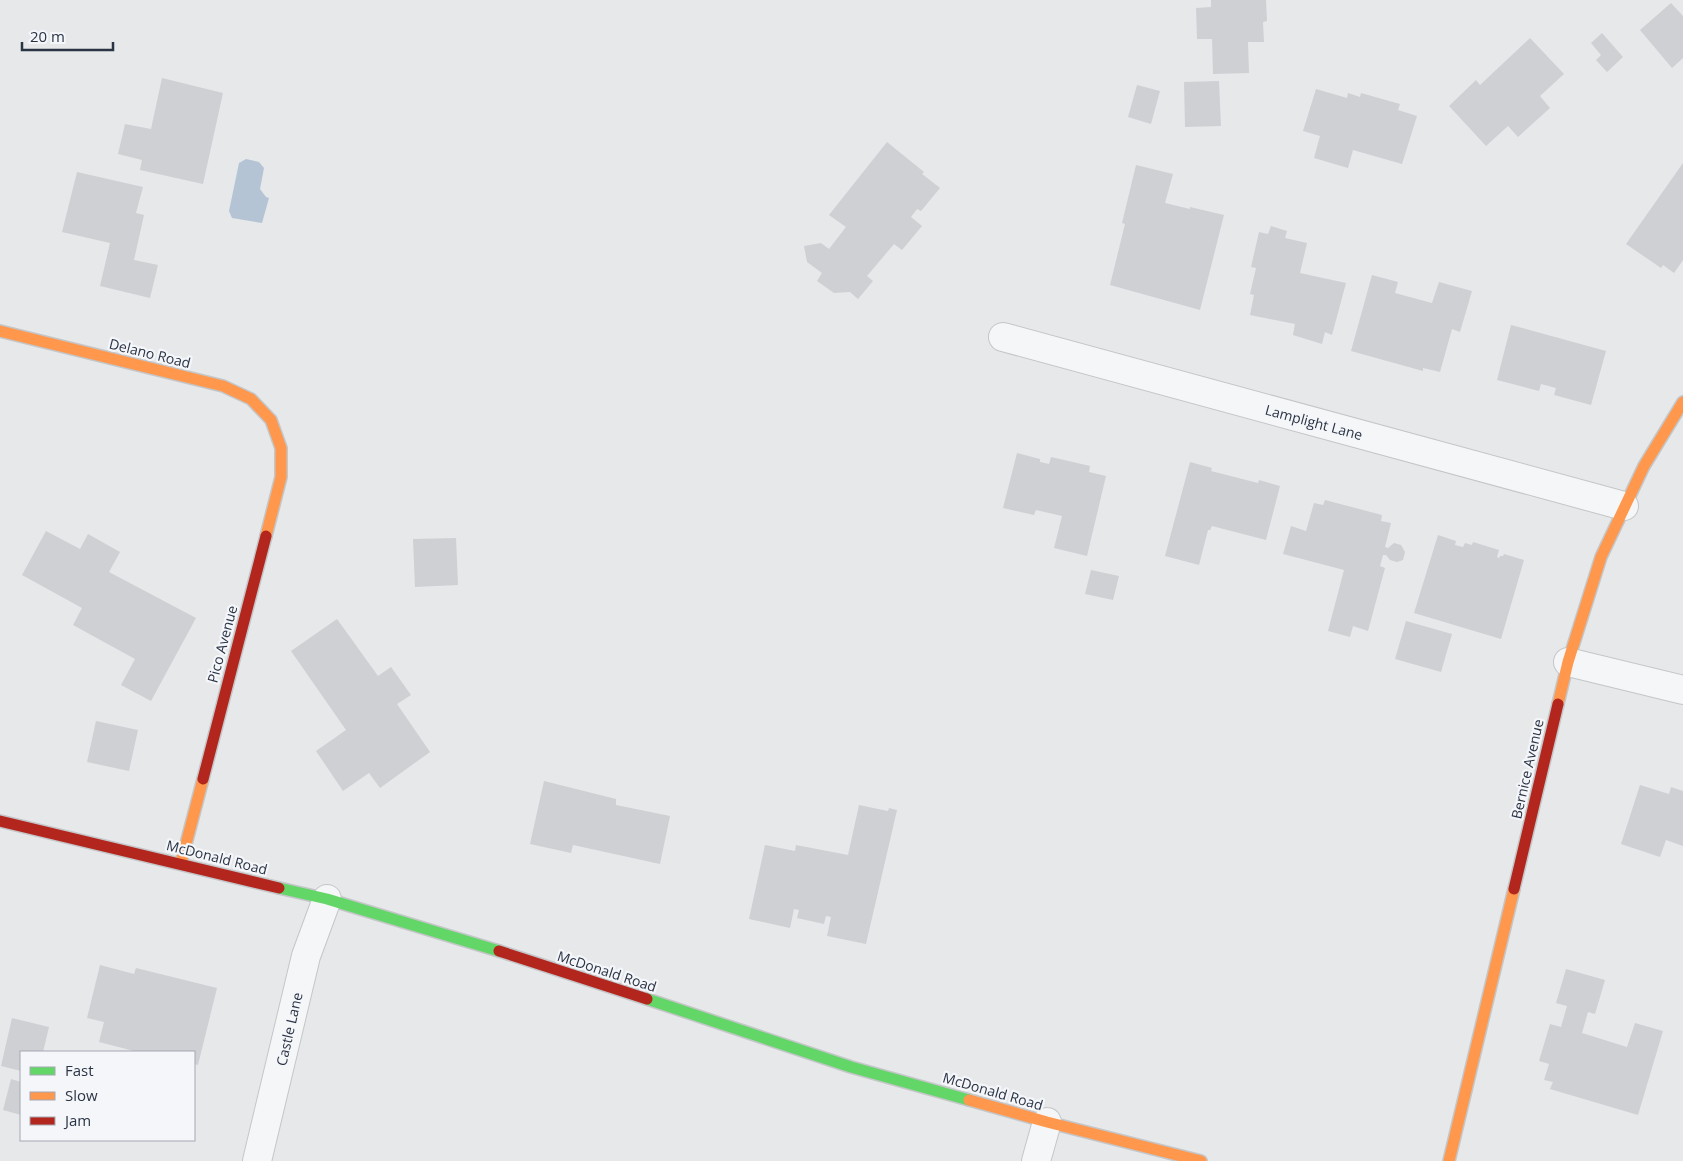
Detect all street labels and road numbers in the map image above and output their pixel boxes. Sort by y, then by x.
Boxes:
street label: Delano Road [107,334,193,372]
street label: Lamplight Lane [1263,400,1365,444]
street label: Pico Avenue [203,603,241,685]
street label: Bernice Avenue [1506,717,1548,821]
street label: McDonald Road [165,835,269,879]
street label: McDonald Road [555,946,659,996]
street label: Castle Lane [271,990,307,1068]
street label: McDonald Road [941,1068,1045,1114]

